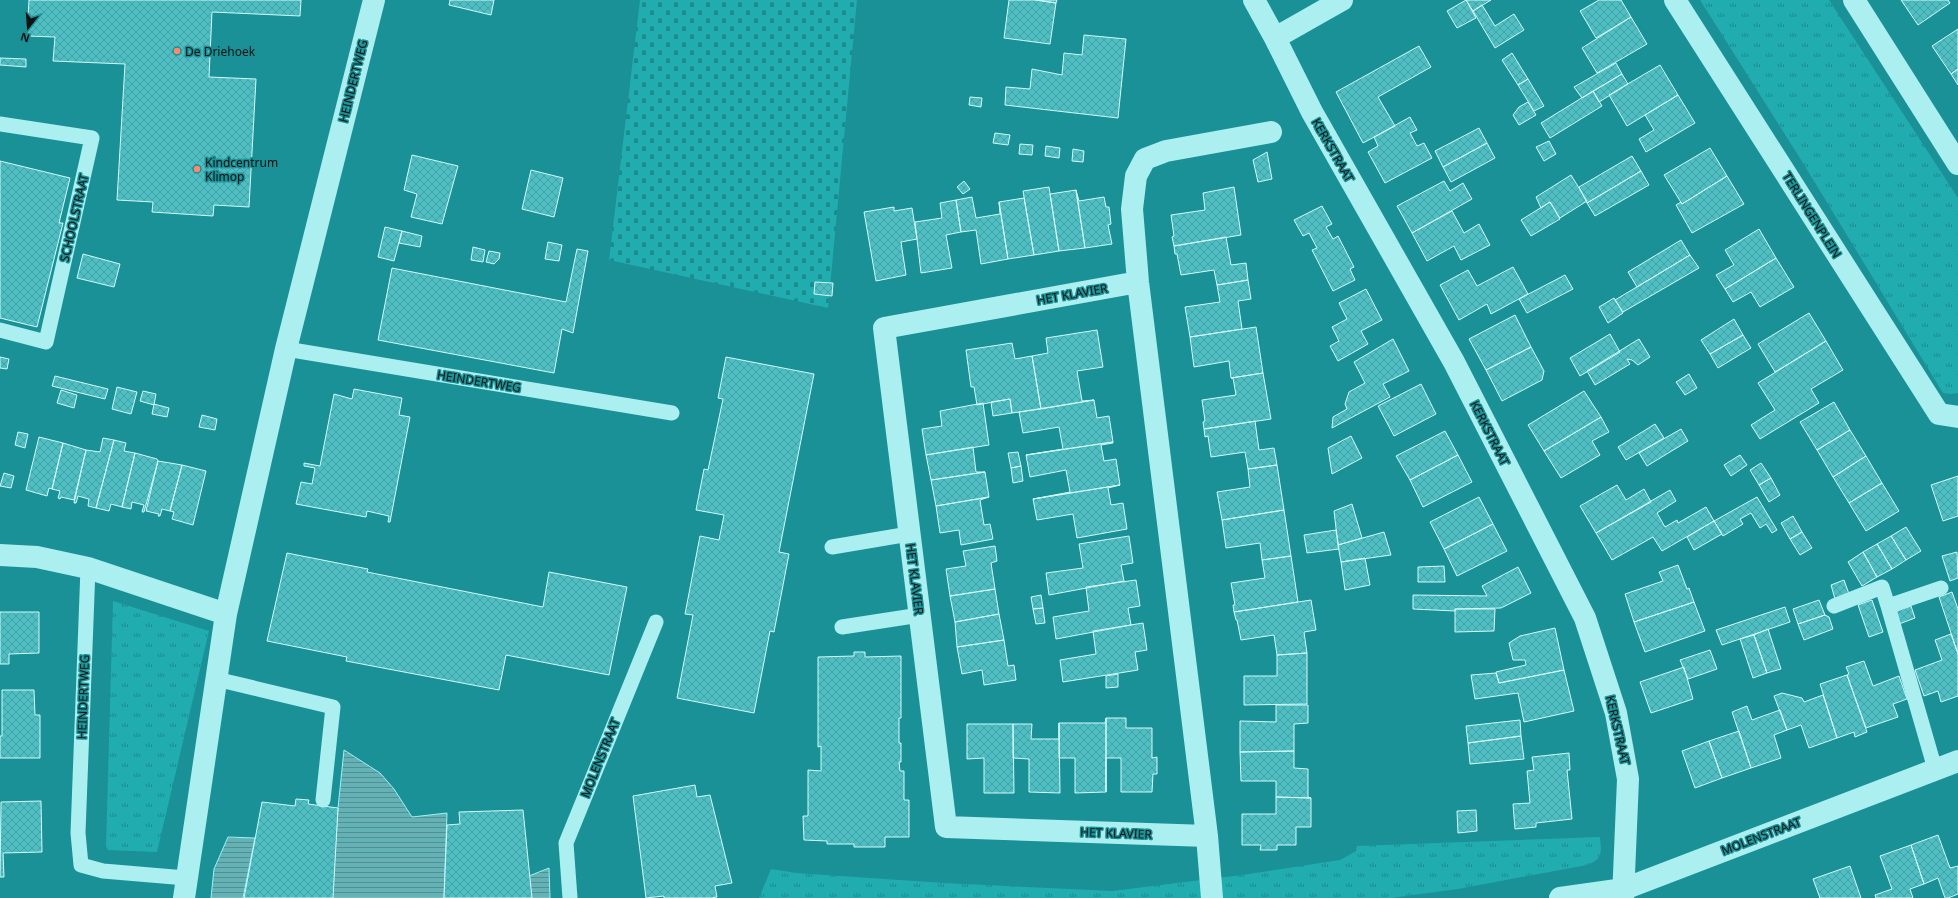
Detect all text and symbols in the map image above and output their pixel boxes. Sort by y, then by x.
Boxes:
north arrow [8,8,48,48]
text: N [18,30,31,47]
street label: HEINDERTWEG [334,38,372,124]
place label: De Driehoek [185,43,256,60]
marker: De Driehoek [172,46,182,56]
street label: KERKSTRAAT [1308,115,1358,185]
place label: Kindcentrum Klimop [205,154,278,185]
marker: Kindcentrum Klimop [192,164,202,174]
street label: TERLINGENPLEIN [1779,169,1845,261]
street label: SCHOOLSTRAAT [56,172,92,264]
street label: HET KLAVIER [1035,279,1109,309]
street label: HEINDERTWEG [436,366,522,396]
street label: KERKSTRAAT [1466,398,1514,469]
street label: HET KLAVIER [902,542,928,616]
street label: HEINDERTWEG [73,654,93,740]
street label: KERKSTRAAT [1602,694,1634,767]
street label: MOLENSTRAAT [576,715,624,800]
street label: MOLENSTRAAT [1719,813,1804,859]
street label: HET KLAVIER [1080,823,1153,843]

